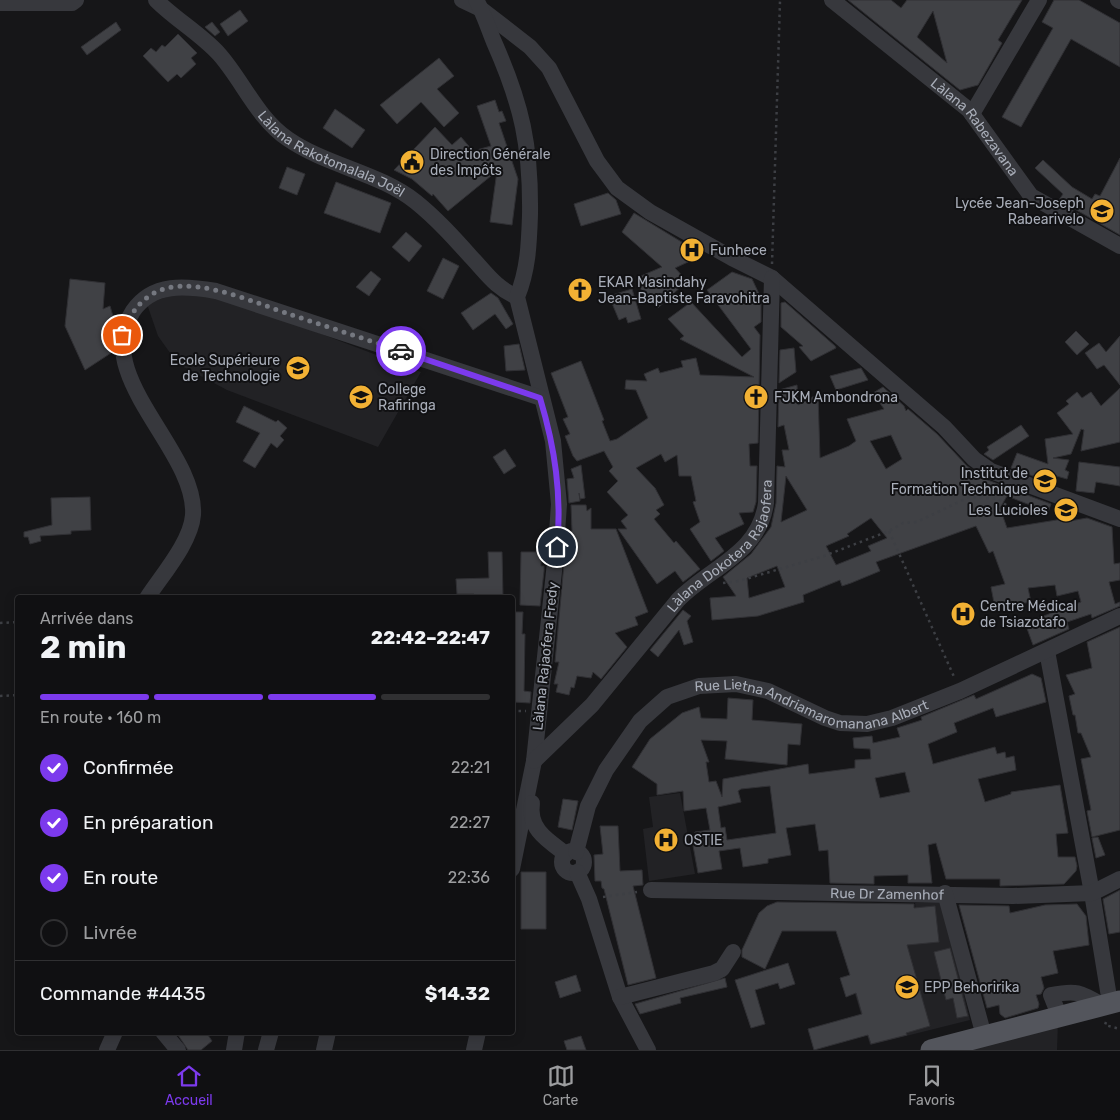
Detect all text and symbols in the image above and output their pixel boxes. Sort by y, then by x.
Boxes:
street label: Làlana Rabezavana [927,75,1022,179]
street label: Làlana Rakotomalala Joël [254,108,408,201]
place label: Direction Générale des Impôts [430,146,551,179]
public building icon: Direction Générale des Impôts [399,149,425,175]
place label: Lycée Jean-Joseph Rabearivelo [955,195,1084,228]
school or university icon: Lycée Jean-Joseph Rabearivelo [1089,198,1115,224]
hospital icon: Funhece [679,237,705,263]
place label: Funhece [710,242,767,259]
place label: EKAR Masindahy Jean-Baptiste Faravohitra [598,274,770,307]
church icon: EKAR Masindahy Jean-Baptiste Faravohitra [567,277,593,303]
pin [101,314,143,356]
icon: bag [108,321,136,349]
courier [376,326,426,376]
icon: car [387,337,415,365]
place label: Ecole Supérieure de Technologie [170,352,280,385]
school or university icon: Ecole Supérieure de Technologie [285,355,311,381]
place label: College Rafiringa [378,381,436,414]
school or university icon: College Rafiringa [348,384,374,410]
church icon: FJKM Ambondrona [743,384,769,410]
place label: FJKM Ambondrona [774,389,898,406]
place label: Institut de Formation Technique [891,465,1028,498]
school or university icon: Institut de Formation Technique [1032,468,1058,494]
street label: Làlana Dokotera Rajaofera [664,479,776,616]
school or university icon: Les Lucioles [1053,497,1079,523]
place label: Les Lucioles [968,502,1048,519]
pin [536,526,578,568]
icon: home [543,533,571,561]
street label: Làlana Rajaofera Fredy [529,581,562,731]
place label: Centre Médical de Tsiazotafo [980,598,1077,631]
hospital icon: Centre Médical de Tsiazotafo [950,601,976,627]
text: Arrivée dans [40,609,133,628]
text: 22:42–22:47 [371,626,490,649]
text: 2 min [40,628,127,666]
street label: Rue Lietna Andriamaromanana Albert [694,676,931,733]
text: En route · 160 m [40,708,161,727]
icon: check [40,754,68,782]
text: Confirmée [83,756,174,779]
text: 22:21 [451,758,490,777]
icon: check [40,809,68,837]
text: En préparation [83,811,213,834]
text: 22:27 [450,813,490,832]
hospital icon: OSTIE [653,827,679,853]
place label: OSTIE [684,832,723,849]
icon: check [40,864,68,892]
text: En route [83,866,158,889]
text: 22:36 [448,868,490,887]
street label: Rue Dr Zamenhof [830,885,945,904]
text: Livrée [83,921,137,944]
school or university icon: EPP Behoririka [894,974,920,1000]
place label: EPP Behoririka [924,979,1020,996]
text: Commande #4435 [40,982,206,1005]
text: $14.32 [425,982,490,1005]
tab: Accueil [165,1062,213,1109]
tab: Carte [543,1062,578,1109]
tab: Favoris [908,1062,955,1109]

